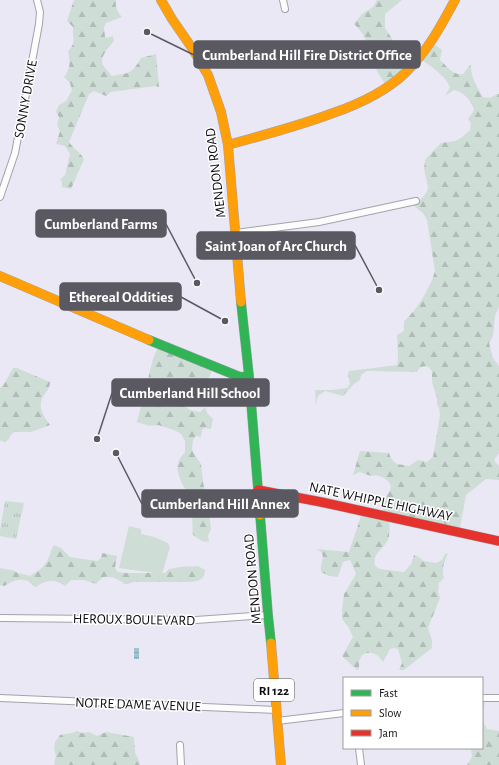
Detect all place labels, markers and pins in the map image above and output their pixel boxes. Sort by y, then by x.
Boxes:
callout: Cumberland Hill Fire District Office [194,41,420,68]
callout: Cumberland Farms [36,210,166,237]
callout: Saint Joan of Arc Church [197,232,355,259]
callout: Ethereal Oddities [60,283,181,310]
callout: Cumberland Hill School [112,379,269,406]
callout: Cumberland Hill Annex [142,490,298,517]

